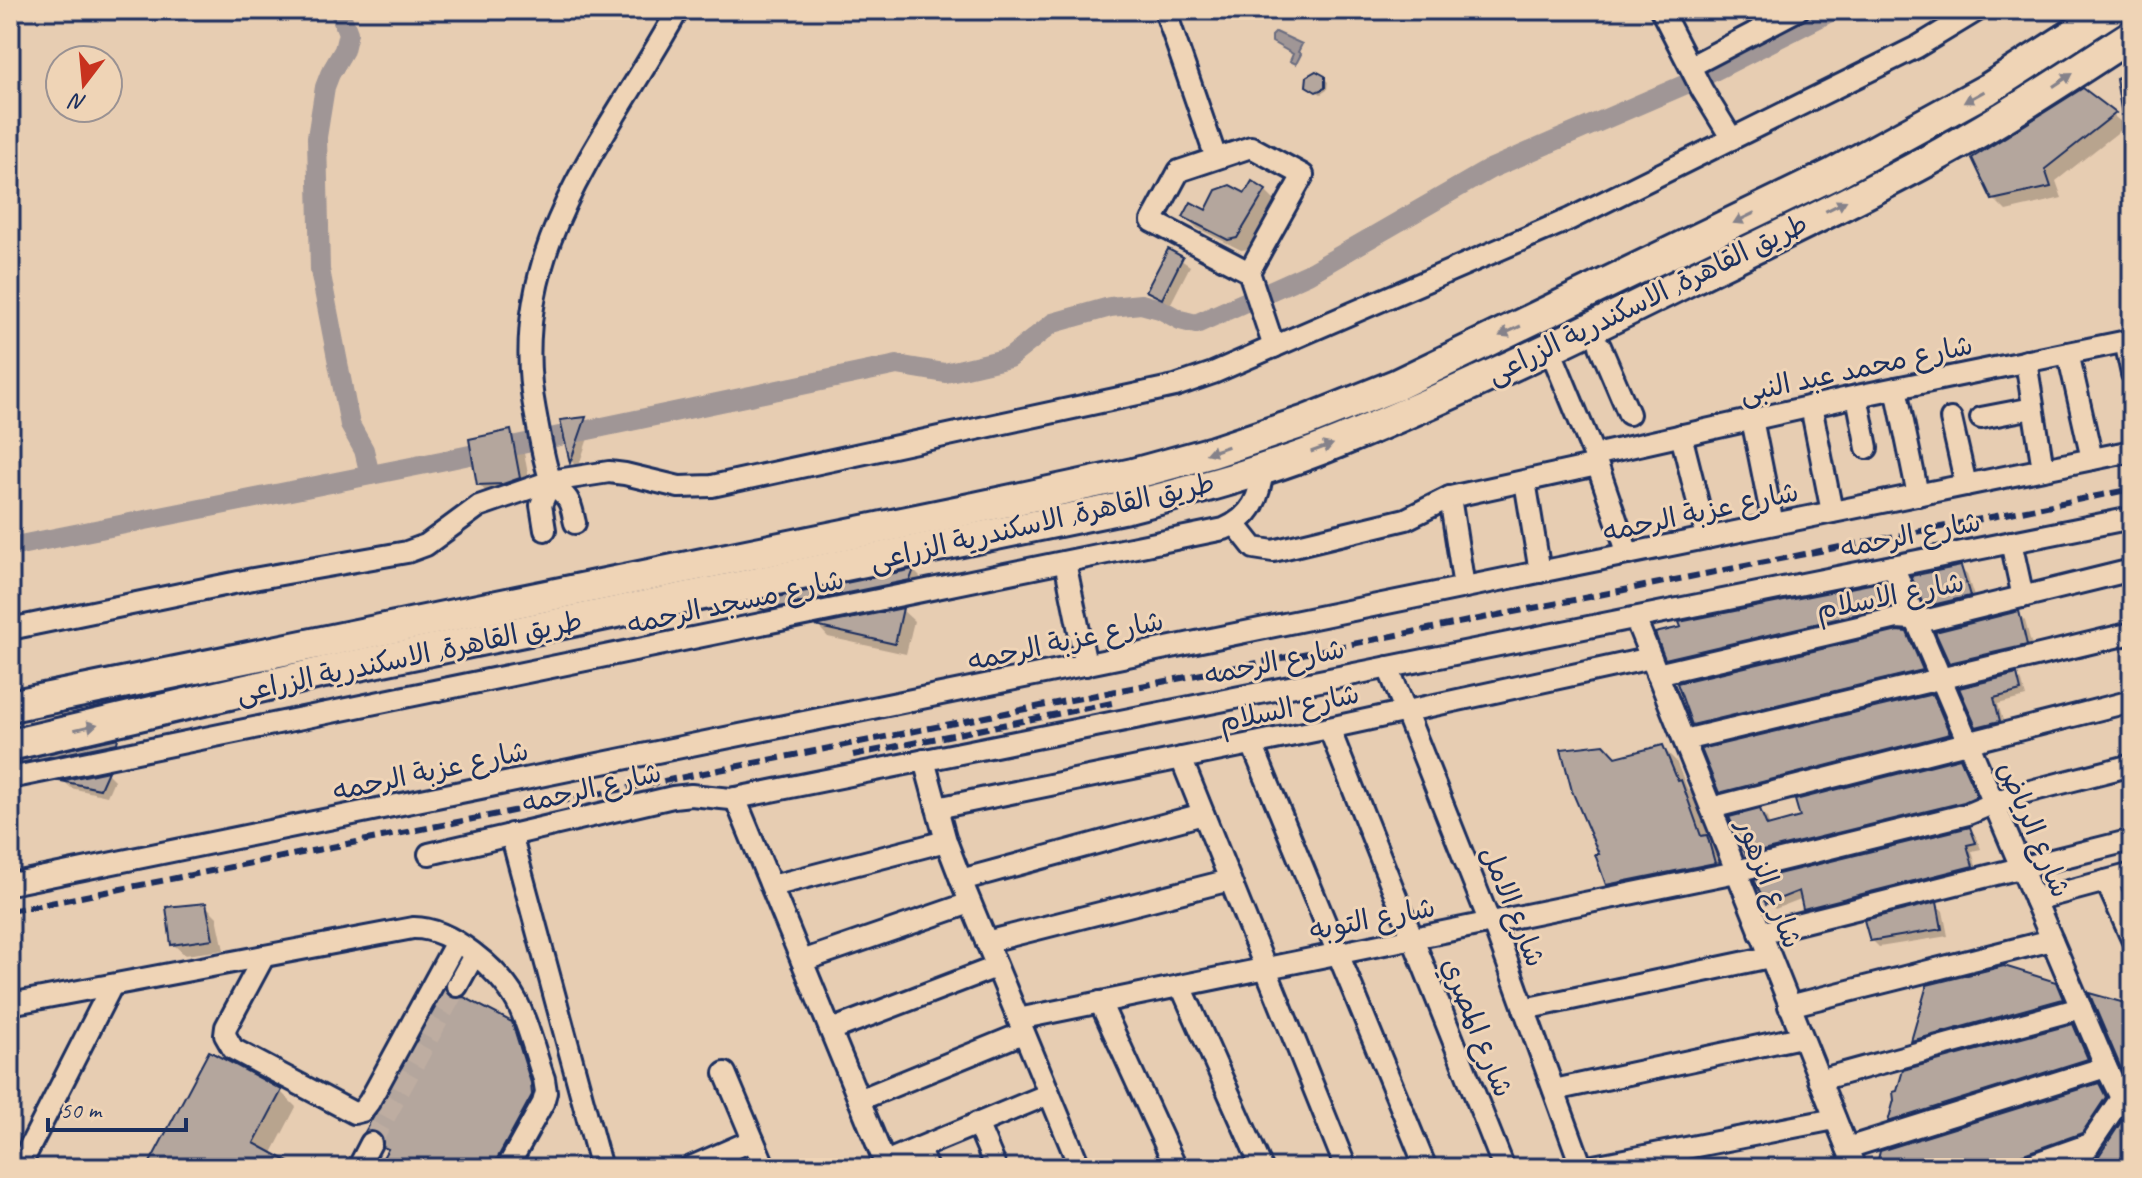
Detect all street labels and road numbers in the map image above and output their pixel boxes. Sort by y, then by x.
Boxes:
street label: طريق القاهرة, الاسكندرية الزراعى [1481,205,1813,391]
street label: شارع محمد عبد النبى [1736,327,1976,412]
street label: طريق القاهرة, الاسكندرية الزراعى [866,465,1218,578]
street label: شارع عزبة الرحمه [1599,474,1802,551]
street label: شارع الرحمه [1837,504,1984,567]
street label: شارع مسجد الرحمه [623,561,847,644]
street label: شارع الاسلام [1813,564,1968,631]
street label: طريق القاهرة, الاسكندرية الزراعى [233,603,585,710]
street label: شارع عزبة الرحمه [964,603,1167,680]
street label: شارع الرحمه [1201,631,1348,694]
street label: شارع السلام [1216,676,1363,743]
street label: شارع عزبة الرحمه [329,733,532,810]
street label: شارع الرحمه [518,754,665,823]
street label: شارع الرياض [1988,756,2079,903]
street label: شارع الزهور [1727,812,1810,954]
street label: شارع الامل [1472,840,1554,973]
street label: شارع التوبه [1306,889,1438,950]
street label: شارع المصري [1431,952,1521,1103]

